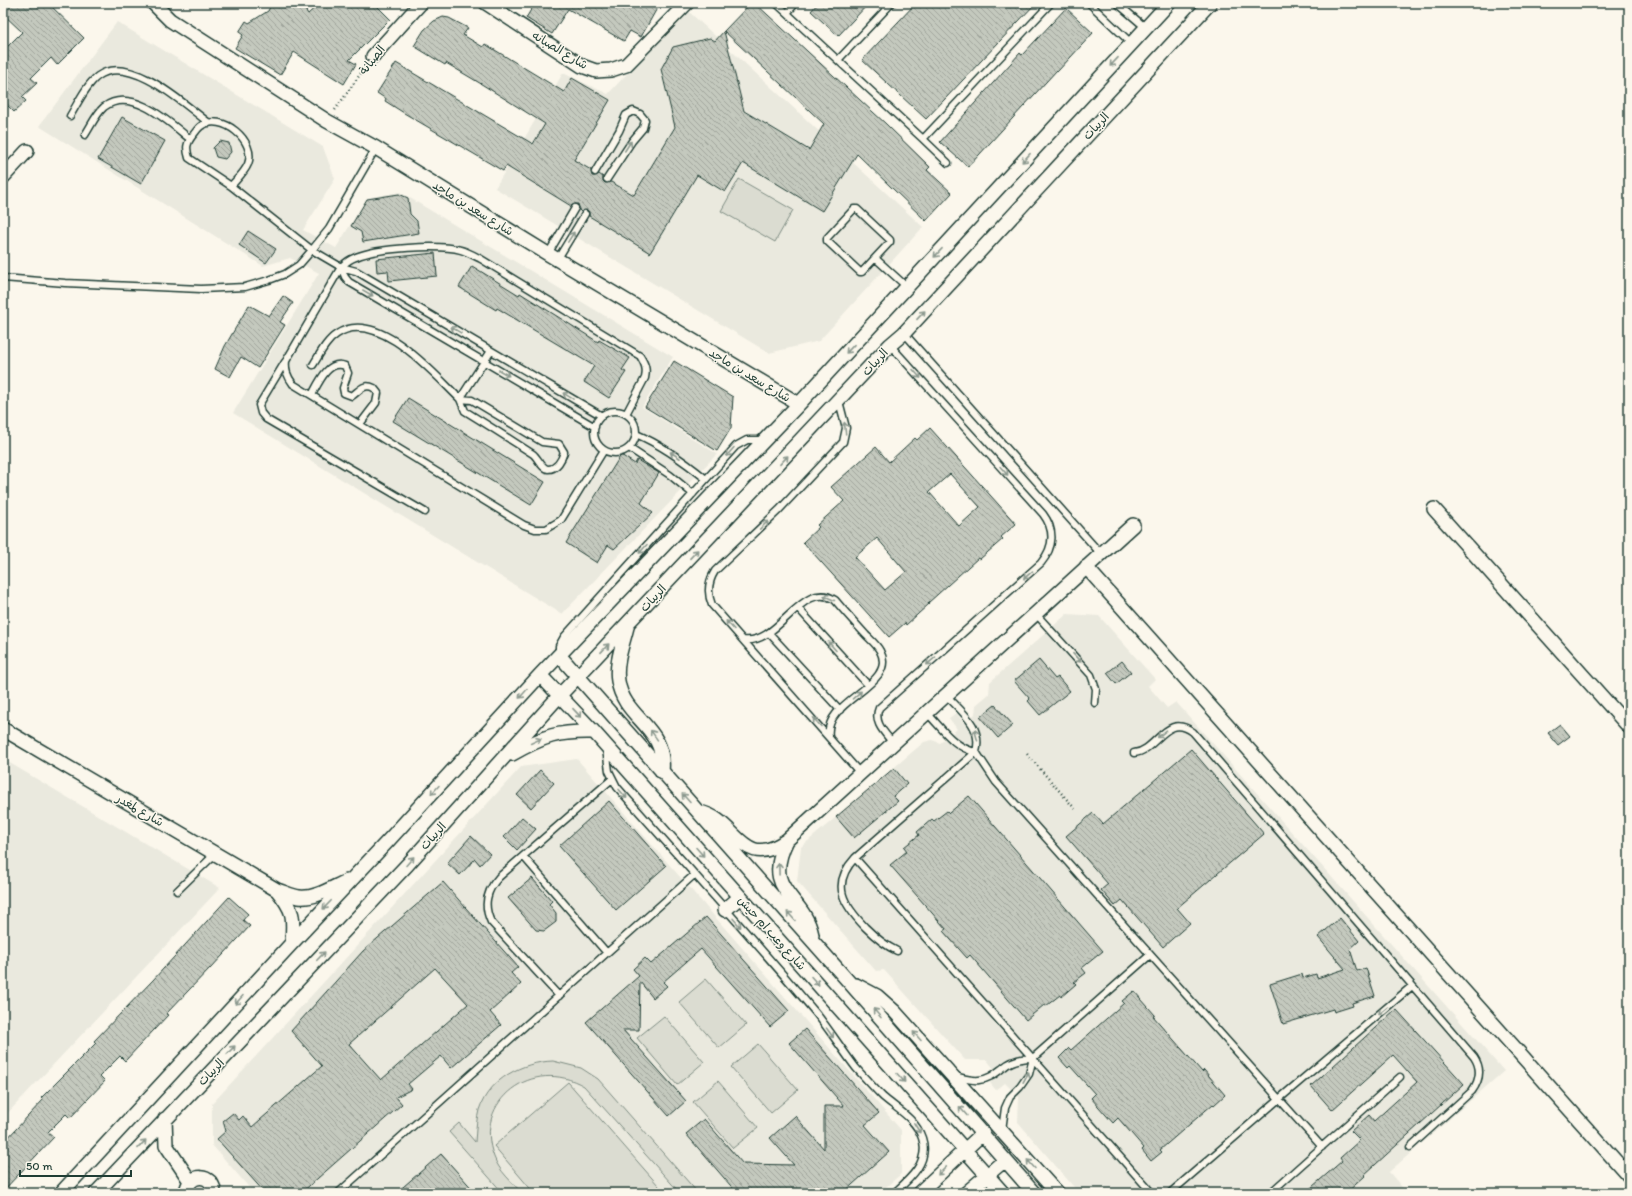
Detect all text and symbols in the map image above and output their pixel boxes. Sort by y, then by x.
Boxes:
street label: شارع الصبانه [529,28,590,74]
street label: الصبانة [356,42,389,78]
one-way arrow [1109,57,1119,67]
street label: الربيات [1080,110,1113,143]
one-way arrow [624,141,632,152]
one-way arrow [1022,152,1031,162]
street label: شارع سعد بن ماجد [429,178,516,240]
one-way arrow [568,231,576,243]
one-way arrow [934,248,943,258]
one-way arrow [362,289,373,297]
one-way arrow [917,309,926,320]
one-way arrow [450,326,462,334]
one-way arrow [845,344,855,354]
street label: شارع سعد بن ماجد [706,345,793,407]
street label: الربيات [859,346,892,379]
one-way arrow [912,369,921,379]
one-way arrow [498,370,510,378]
one-way arrow [562,392,574,400]
one-way arrow [841,422,849,435]
one-way arrow [726,447,735,457]
one-way arrow [670,451,681,459]
one-way arrow [779,455,788,465]
one-way arrow [999,465,1008,476]
one-way arrow [759,520,769,530]
one-way arrow [639,544,648,554]
one-way arrow [689,549,699,559]
one-way arrow [1023,570,1033,579]
street label: الربيات [637,582,670,615]
one-way arrow [823,593,835,601]
one-way arrow [725,620,735,630]
one-way arrow [828,641,837,651]
one-way arrow [600,643,610,653]
one-way arrow [1072,653,1081,663]
one-way arrow [925,656,936,665]
one-way arrow [518,689,528,699]
one-way arrow [851,691,862,700]
one-way arrow [572,708,581,719]
one-way arrow [812,717,821,727]
one-way arrow [972,728,980,741]
one-way arrow [649,729,658,740]
one-way arrow [1157,730,1168,739]
one-way arrow [530,737,542,744]
one-way arrow [431,785,440,795]
one-way arrow [619,788,628,799]
street label: شارع لمغدر [112,790,166,831]
one-way arrow [681,793,690,803]
street label: الربيات [417,819,450,853]
one-way arrow [696,847,705,858]
one-way arrow [406,856,415,867]
one-way arrow [775,863,783,876]
street label: شارع وعب ام حيش [734,893,809,974]
one-way arrow [322,900,332,910]
one-way arrow [786,911,795,921]
one-way arrow [732,918,741,928]
one-way arrow [316,951,326,961]
one-way arrow [810,976,819,986]
one-way arrow [234,995,243,1006]
one-way arrow [1377,1006,1388,1015]
one-way arrow [872,1008,882,1018]
one-way arrow [826,1027,834,1038]
one-way arrow [912,1030,921,1041]
one-way arrow [226,1045,236,1055]
street label: الربيات [195,1056,228,1089]
one-way arrow [1023,1071,1031,1083]
one-way arrow [896,1073,906,1083]
one-way arrow [959,1106,968,1116]
one-way arrow [913,1122,921,1133]
one-way arrow [137,1139,146,1149]
scale bar [20,1152,131,1178]
text: 50 m [26,1159,52,1173]
one-way arrow [1026,1159,1036,1169]
one-way arrow [937,1167,947,1176]

